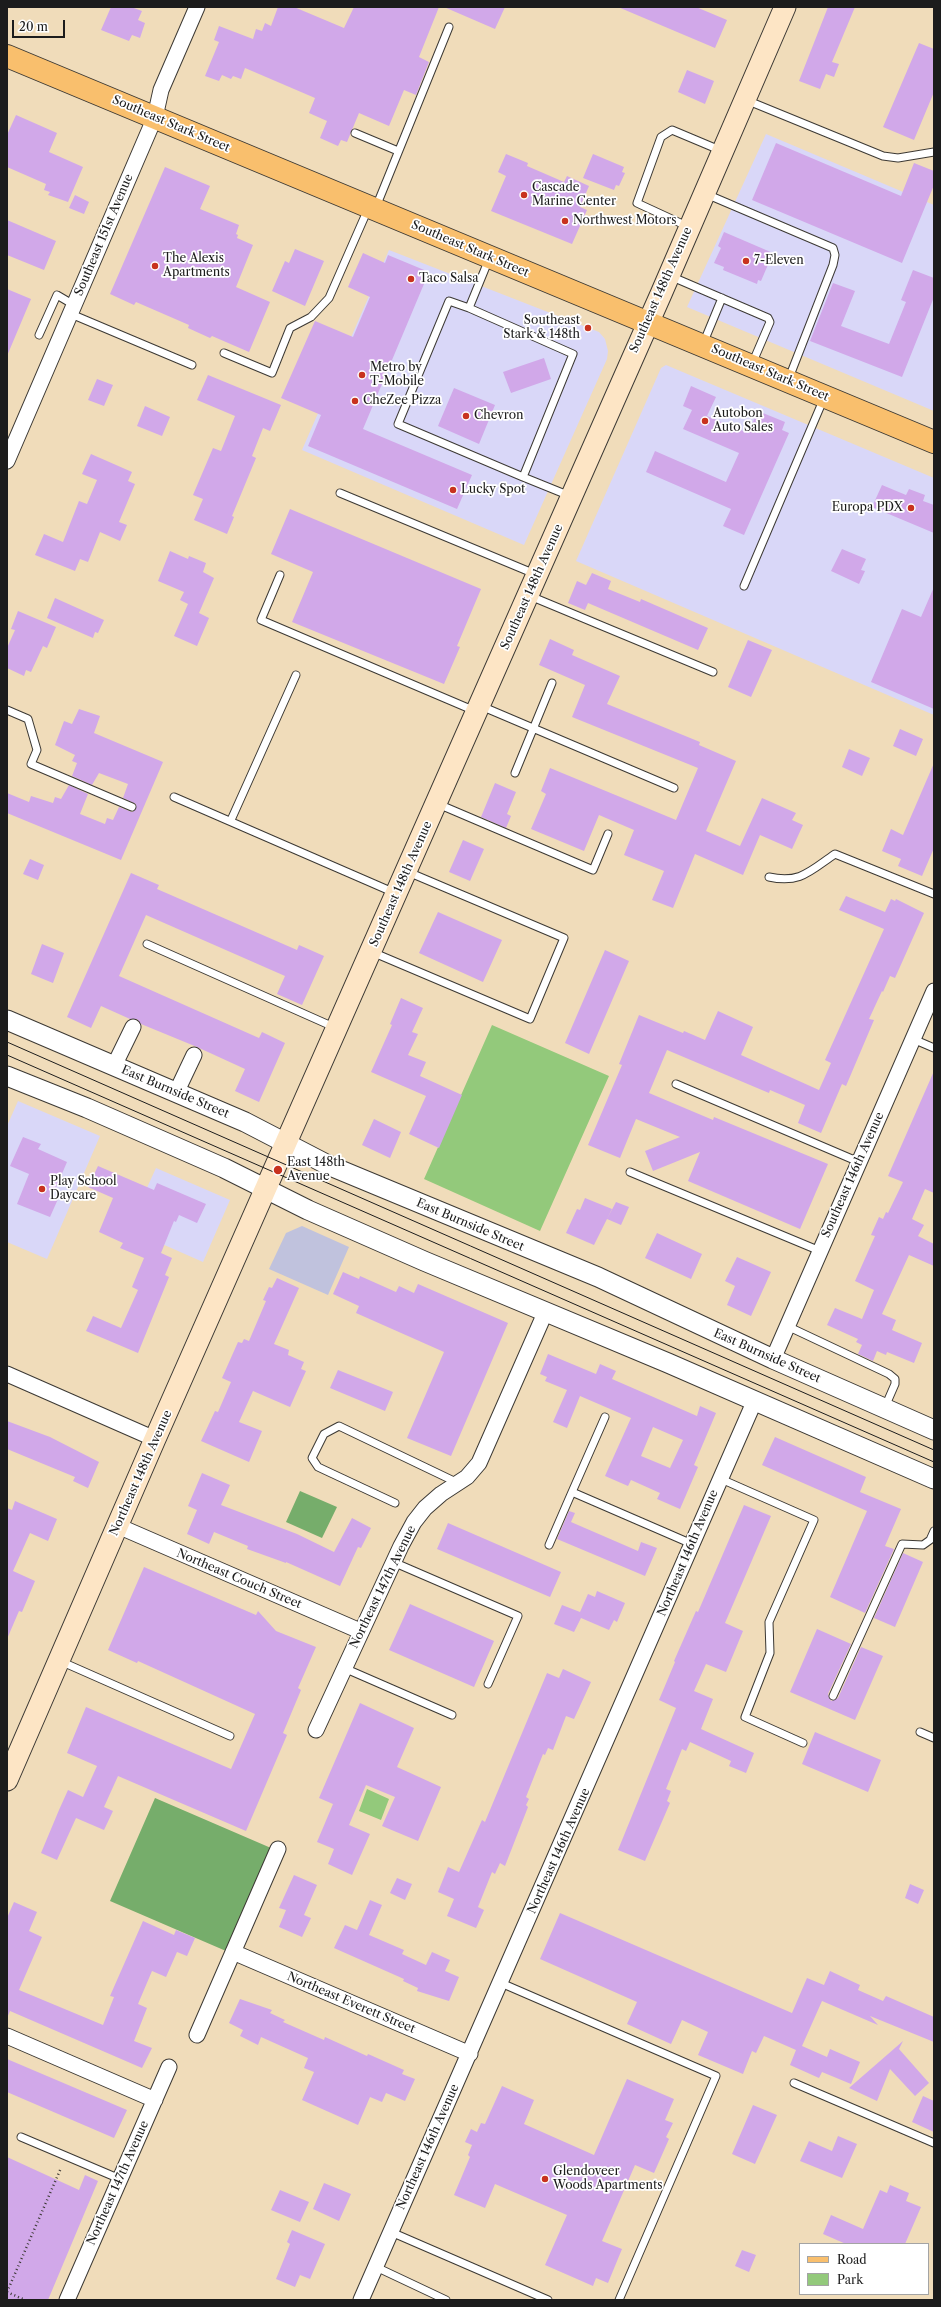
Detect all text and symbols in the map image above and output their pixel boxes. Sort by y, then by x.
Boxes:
scale bar [14,12,67,38]
text: 20 m [19,19,48,34]
street label: Southeast Stark Street [110,93,232,155]
street label: Southeast 151st Avenue [72,172,136,298]
place label: Cascade Marine Center [532,181,616,209]
marker: Cascade Marine Center [519,190,529,200]
place label: Northwest Motors [573,214,676,228]
marker: Northwest Motors [560,216,570,226]
street label: Southeast Stark Street [409,218,531,280]
street label: Southeast 148th Avenue [627,225,695,355]
place label: The Alexis Apartments [163,252,230,280]
place label: 7-Eleven [754,254,804,268]
marker: 7-Eleven [741,256,751,266]
marker: The Alexis Apartments [150,261,160,271]
place label: Taco Salsa [419,272,479,286]
marker: Taco Salsa [406,274,416,284]
place label: Southeast Stark & 148th [503,314,580,342]
marker: Southeast Stark & 148th [583,323,593,333]
street label: Southeast Stark Street [709,342,831,404]
place label: Metro by T-Mobile [370,361,424,389]
marker: Metro by T-Mobile [357,370,367,380]
place label: CheZee Pizza [363,394,441,408]
marker: CheZee Pizza [350,396,360,406]
place label: Autobon Auto Sales [713,407,773,435]
place label: Chevron [474,409,524,423]
marker: Chevron [461,411,471,421]
marker: Autobon Auto Sales [700,416,710,426]
place label: Lucky Spot [461,483,525,497]
marker: Lucky Spot [448,485,458,495]
place label: Europa PDX [832,501,903,515]
marker: Europa PDX [906,503,916,513]
street label: Southeast 148th Avenue [498,522,566,652]
street label: Southeast 148th Avenue [367,819,435,949]
street label: East Burnside Street [119,1063,231,1121]
street label: Southeast 146th Avenue [819,1110,887,1240]
place label: East 148th Avenue [287,1156,345,1184]
marker: East 148th Avenue [272,1164,284,1176]
place label: Play School Daycare [50,1175,117,1203]
marker: Play School Daycare [37,1184,47,1194]
street label: East Burnside Street [414,1196,526,1254]
street label: East Burnside Street [711,1326,823,1386]
street label: Northeast 148th Avenue [107,1408,175,1538]
street label: Northeast 146th Avenue [655,1488,721,1618]
street label: Northeast 147th Avenue [347,1523,419,1651]
street label: Northeast Couch Street [174,1546,304,1612]
street label: Northeast 146th Avenue [525,1786,593,1916]
street label: Northeast Everett Street [285,1969,417,2037]
street label: Northeast 146th Avenue [394,2082,462,2212]
street label: Northeast 147th Avenue [84,2118,152,2248]
place label: Glendoveer Woods Apartments [553,2165,662,2193]
marker: Glendoveer Woods Apartments [540,2174,550,2184]
legend [799,2243,929,2295]
text: Road [837,2252,867,2267]
text: Park [837,2272,863,2287]

